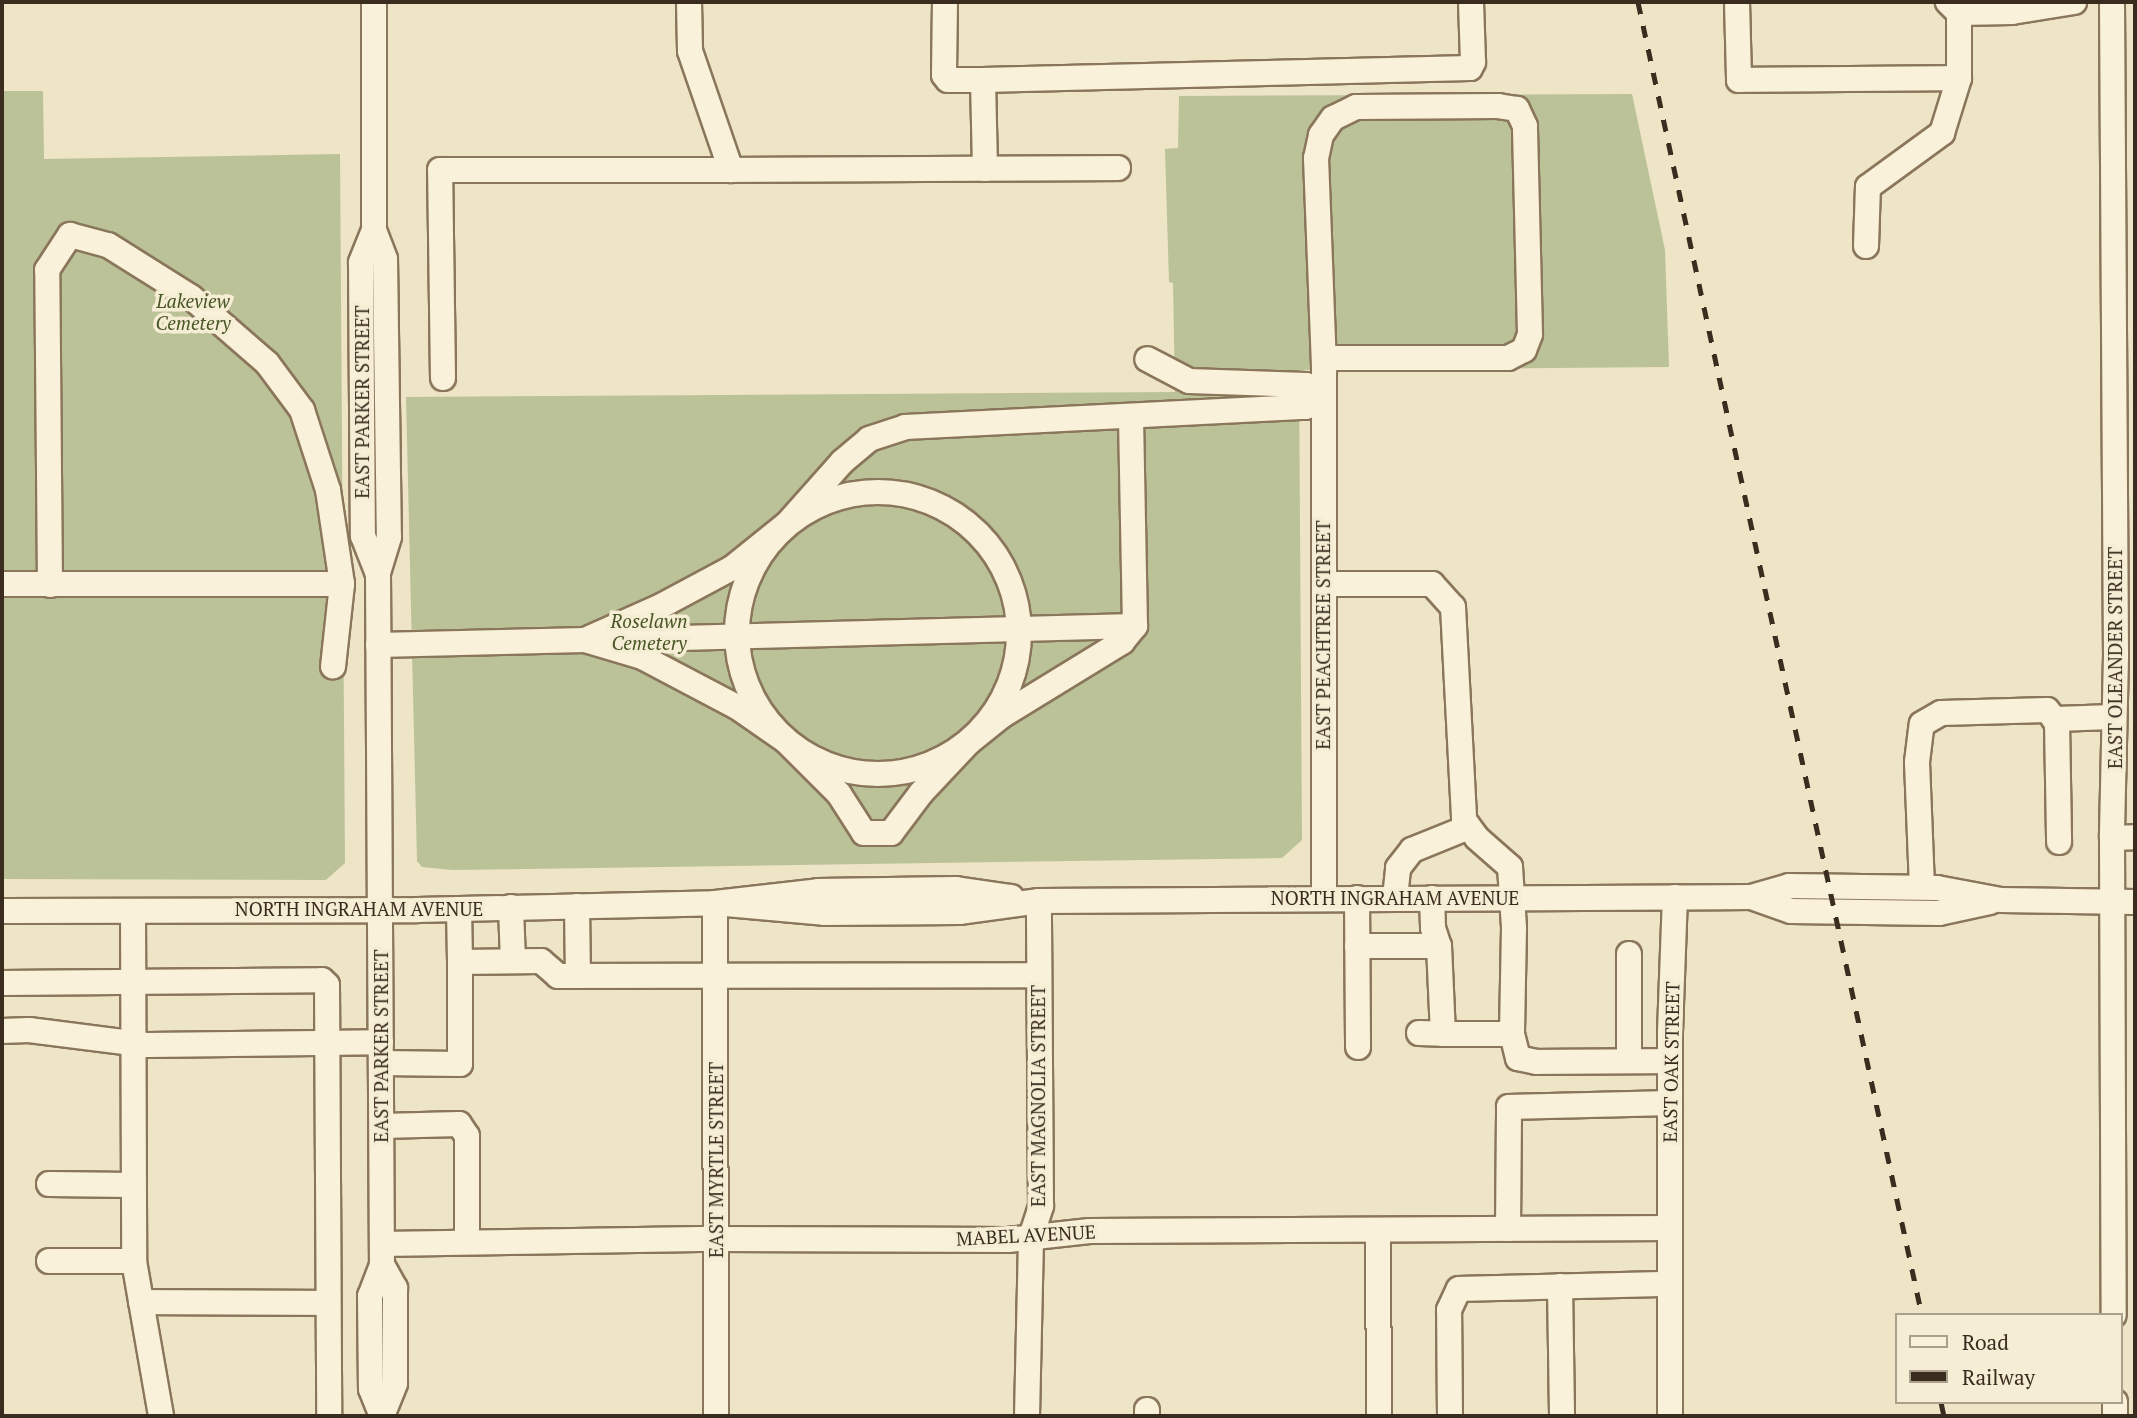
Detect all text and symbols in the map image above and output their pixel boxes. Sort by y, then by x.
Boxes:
park label: Lakeview Cemetery [155,290,231,334]
street label: EAST PARKER STREET [351,305,373,499]
street label: EAST PEACHTREE STREET [1312,520,1334,750]
street label: EAST OLEANDER STREET [2104,547,2126,769]
park label: Roselawn Cemetery [611,610,687,654]
street label: NORTH INGRAHAM AVENUE [1271,887,1519,909]
street label: NORTH INGRAHAM AVENUE [235,898,483,920]
street label: EAST PARKER STREET [370,949,392,1143]
street label: EAST OAK STREET [1658,981,1684,1143]
street label: EAST MAGNOLIA STREET [1027,985,1049,1207]
street label: EAST MYRTLE STREET [705,1062,727,1258]
street label: MABEL AVENUE [955,1220,1097,1250]
legend [1896,1313,2123,1404]
text: Road [1962,1328,2009,1356]
text: Railway [1962,1363,2035,1391]

